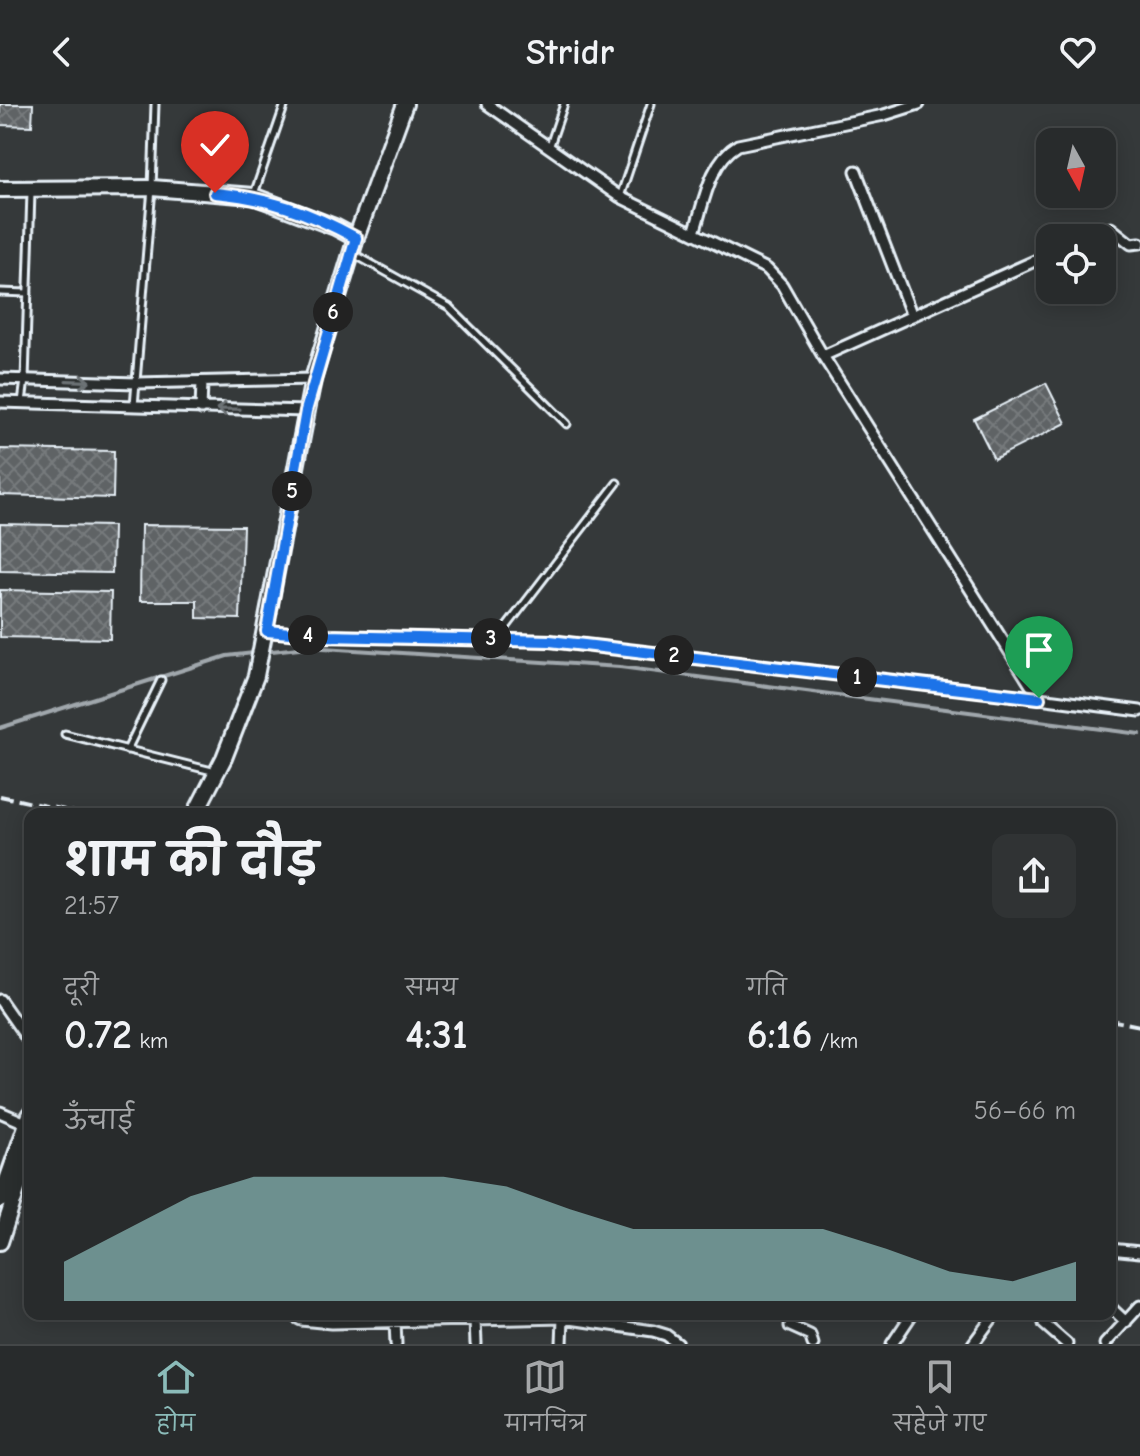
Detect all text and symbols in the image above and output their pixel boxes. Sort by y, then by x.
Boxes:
icon: back [40,30,84,74]
icon: heart [1056,30,1100,74]
text: Stridr [526,32,614,73]
pin [181,111,249,193]
icon: check [193,123,237,167]
north arrow [1036,128,1116,208]
map controls [1036,128,1116,304]
button: locate [1036,224,1116,304]
pin: 6 [313,292,353,332]
text: 6 [327,299,339,325]
one-way arrow [64,374,91,389]
one-way arrow [215,402,242,417]
pin: 5 [272,471,312,511]
text: 5 [286,478,298,504]
pin: 4 [288,615,328,655]
pin [1005,616,1073,698]
pin: 3 [471,618,511,658]
text: 4 [303,622,313,648]
text: 3 [486,625,496,651]
icon: arrive [1017,628,1061,672]
pin: 2 [654,635,694,675]
text: 2 [669,642,679,668]
pin: 1 [837,657,877,697]
text: 1 [853,664,861,690]
button: share [992,834,1076,918]
text: शाम की दौड़ [64,835,318,886]
text: 21:57 [64,891,119,921]
text: दूरी [64,975,99,1001]
text: समय [405,975,458,1001]
text: गति [747,975,787,1001]
text: 0.72 [64,1012,132,1058]
text: 4:31 [405,1012,468,1058]
text: 6:16 [747,1012,813,1058]
text: km [132,1028,168,1054]
text: /km [813,1028,858,1054]
text: 56–66 m [974,1096,1076,1126]
text: ऊँचाई [64,1106,134,1136]
tab: होम [154,1355,198,1448]
tab: मानचित्र [505,1355,586,1448]
tab: सहेजे गए [893,1355,986,1448]

